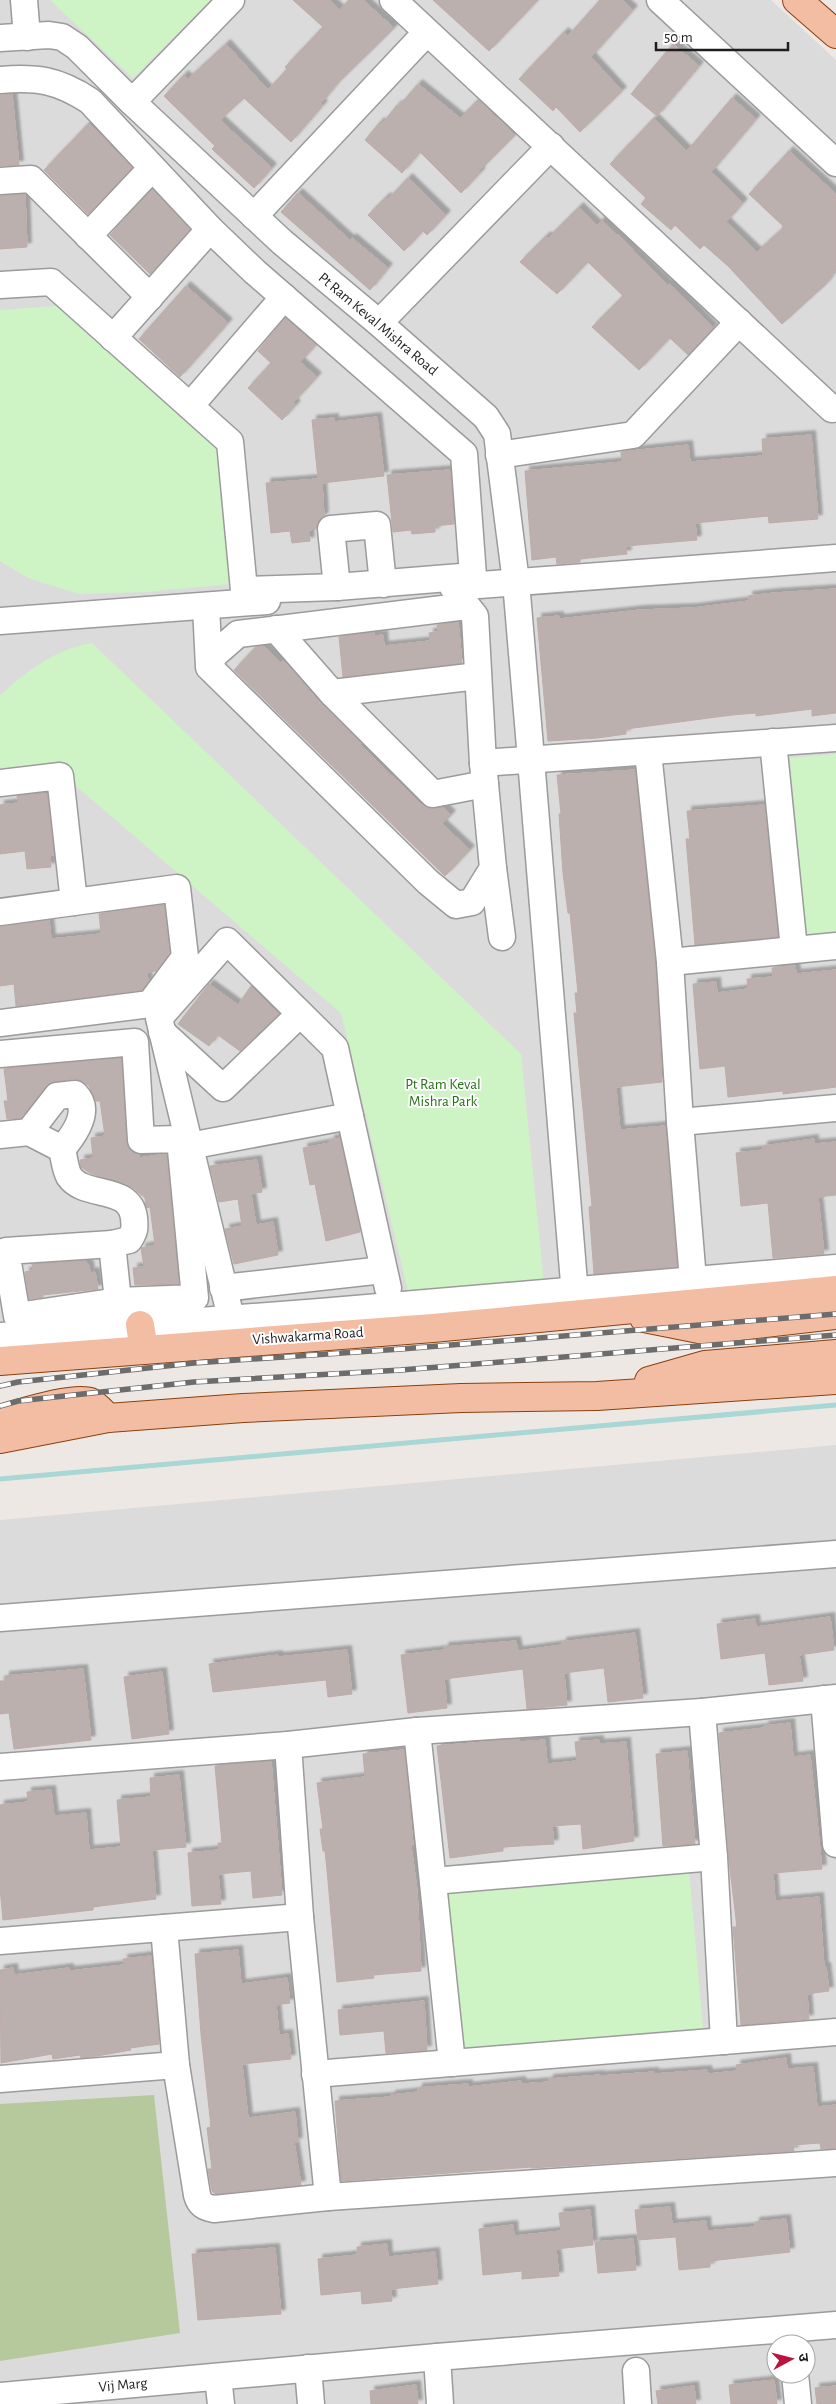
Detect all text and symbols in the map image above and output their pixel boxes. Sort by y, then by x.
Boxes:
scale bar [656,20,788,52]
text: 50 m [664,30,693,45]
street label: Pt Ram Keval Mishra Road [315,270,441,378]
park label: Pt Ram Keval Mishra Park [405,1077,481,1109]
street label: Vishwakarma Road [252,1325,364,1347]
north arrow [766,2334,816,2384]
text: उ [795,2353,810,2363]
street label: Vij Marg [98,2375,149,2395]

